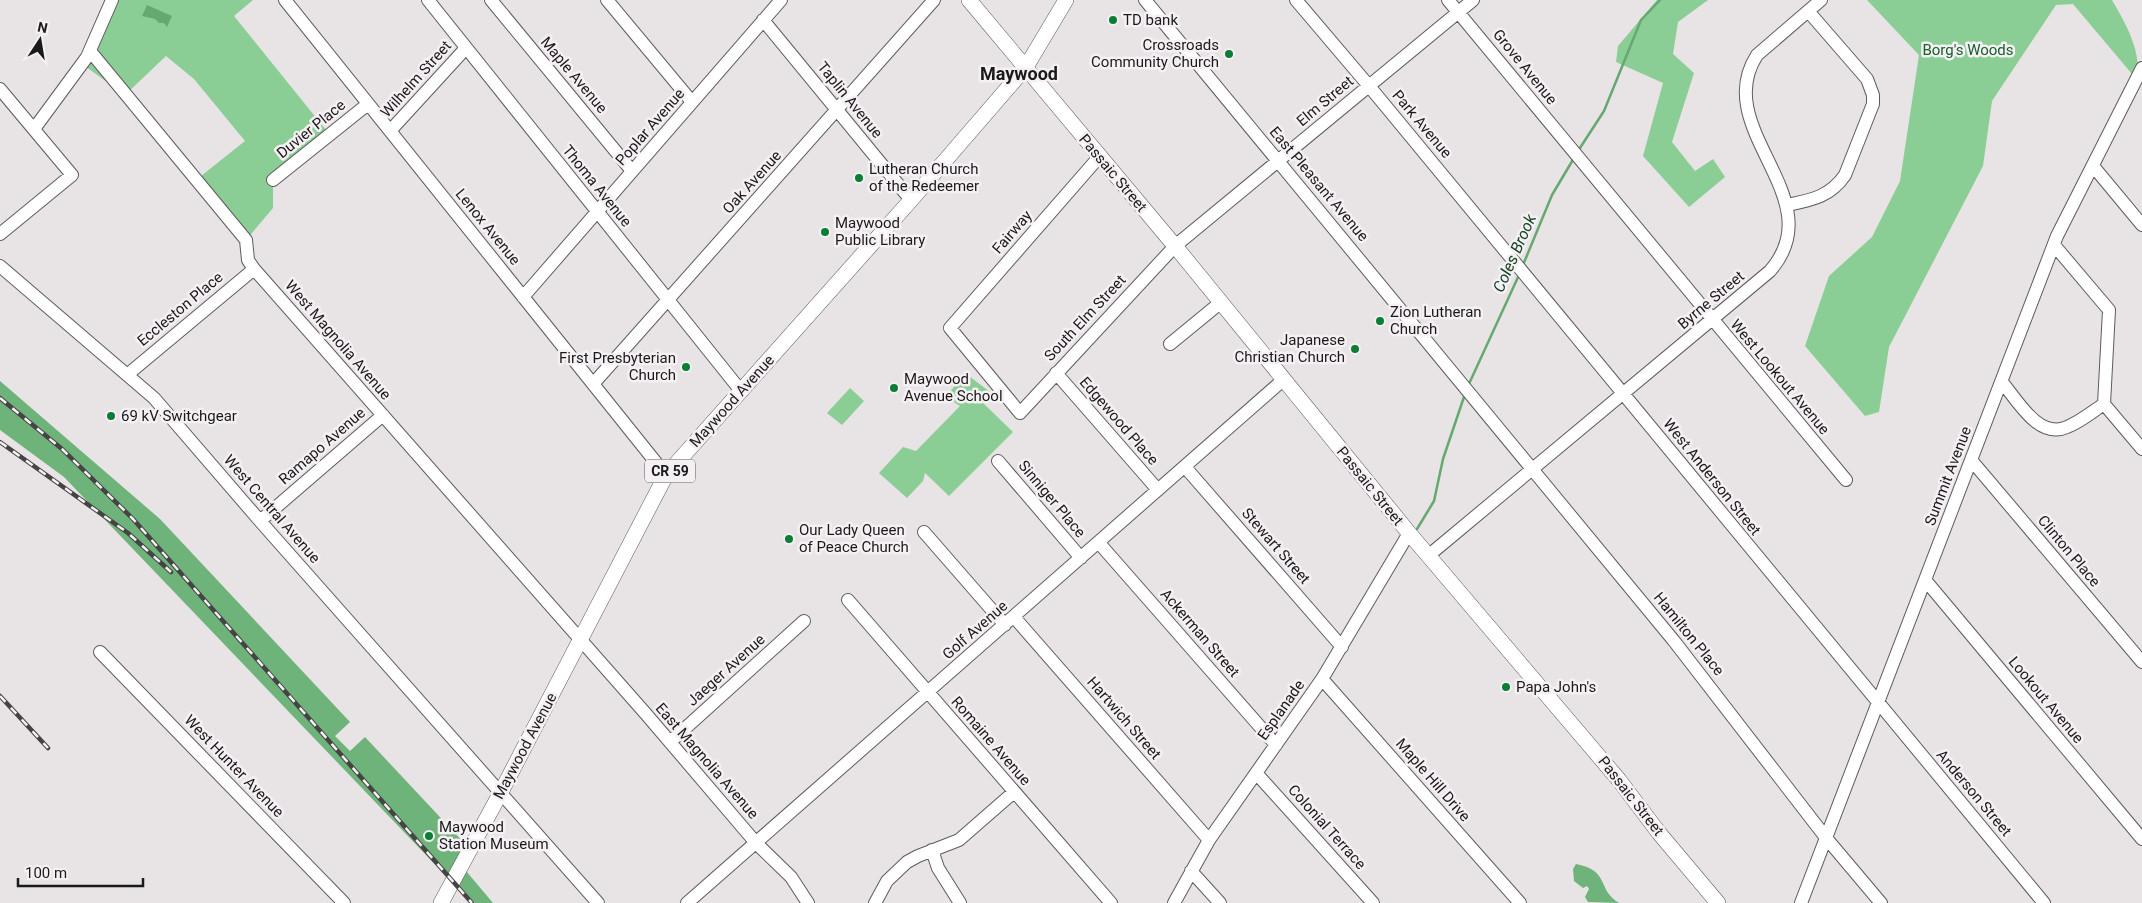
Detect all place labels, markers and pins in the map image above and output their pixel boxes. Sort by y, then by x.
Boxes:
place label: TD bank [1123,11,1178,29]
marker: TD bank [1107,14,1119,26]
place label: Crossroads Community Church [1091,36,1219,71]
marker: Crossroads Community Church [1223,48,1235,60]
place label: Lutheran Church of the Redeemer [869,160,979,195]
marker: Lutheran Church of the Redeemer [853,172,865,184]
place label: Maywood Public Library [835,214,925,249]
marker: Maywood Public Library [819,226,831,238]
place label: Zion Lutheran Church [1390,303,1482,338]
marker: Zion Lutheran Church [1374,315,1386,327]
place label: Japanese Christian Church [1234,331,1345,366]
marker: Japanese Christian Church [1349,343,1361,355]
place label: First Presbyterian Church [559,349,676,384]
marker: First Presbyterian Church [680,361,692,373]
place label: Maywood Avenue School [904,370,1003,405]
marker: Maywood Avenue School [888,382,900,394]
place label: 69 kV Switchgear [121,407,237,425]
marker: 69 kV Switchgear [105,410,117,422]
place label: Our Lady Queen of Peace Church [799,521,909,556]
marker: Our Lady Queen of Peace Church [783,533,795,545]
place label: Papa John's [1516,678,1596,696]
marker: Papa John's [1500,681,1512,693]
place label: Maywood Station Museum [439,818,549,853]
marker: Maywood Station Museum [423,830,435,842]

